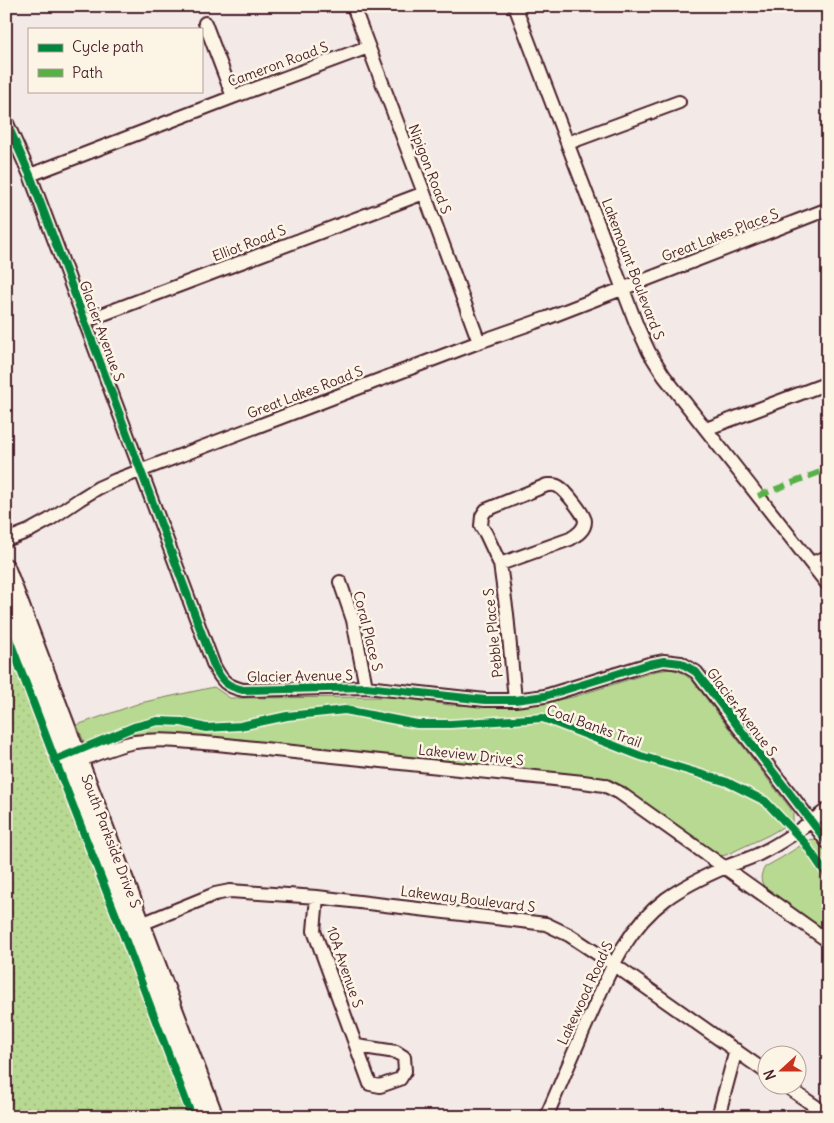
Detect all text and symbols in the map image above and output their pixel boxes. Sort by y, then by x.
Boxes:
legend [28,28,202,92]
text: Cycle path [72,37,144,56]
street label: Cameron Road S [225,37,331,91]
text: Path [72,63,103,82]
street label: Nipigon Road S [405,121,455,217]
street label: Lakemount Boulevard S [598,196,668,342]
street label: Great Lakes Place S [659,204,781,266]
street label: Elliot Road S [210,221,289,265]
street label: Glacier Avenue S [75,278,129,384]
street label: Great Lakes Road S [244,362,366,422]
street label: Pebble Place S [479,587,507,679]
street label: Coral Place S [349,589,387,673]
street label: Glacier Avenue S [703,664,781,760]
street label: Glacier Avenue S [247,666,353,686]
street label: Coal Banks Trail [544,700,644,752]
street label: Lakeview Drive S [417,741,525,770]
street label: South Parkside Drive S [77,772,145,911]
street label: Lakeway Boulevard S [399,882,537,916]
street label: 10A Avenue S [323,924,367,1010]
street label: Lakewood Road S [553,938,617,1048]
north arrow [756,1046,806,1096]
text: N [760,1067,780,1082]

